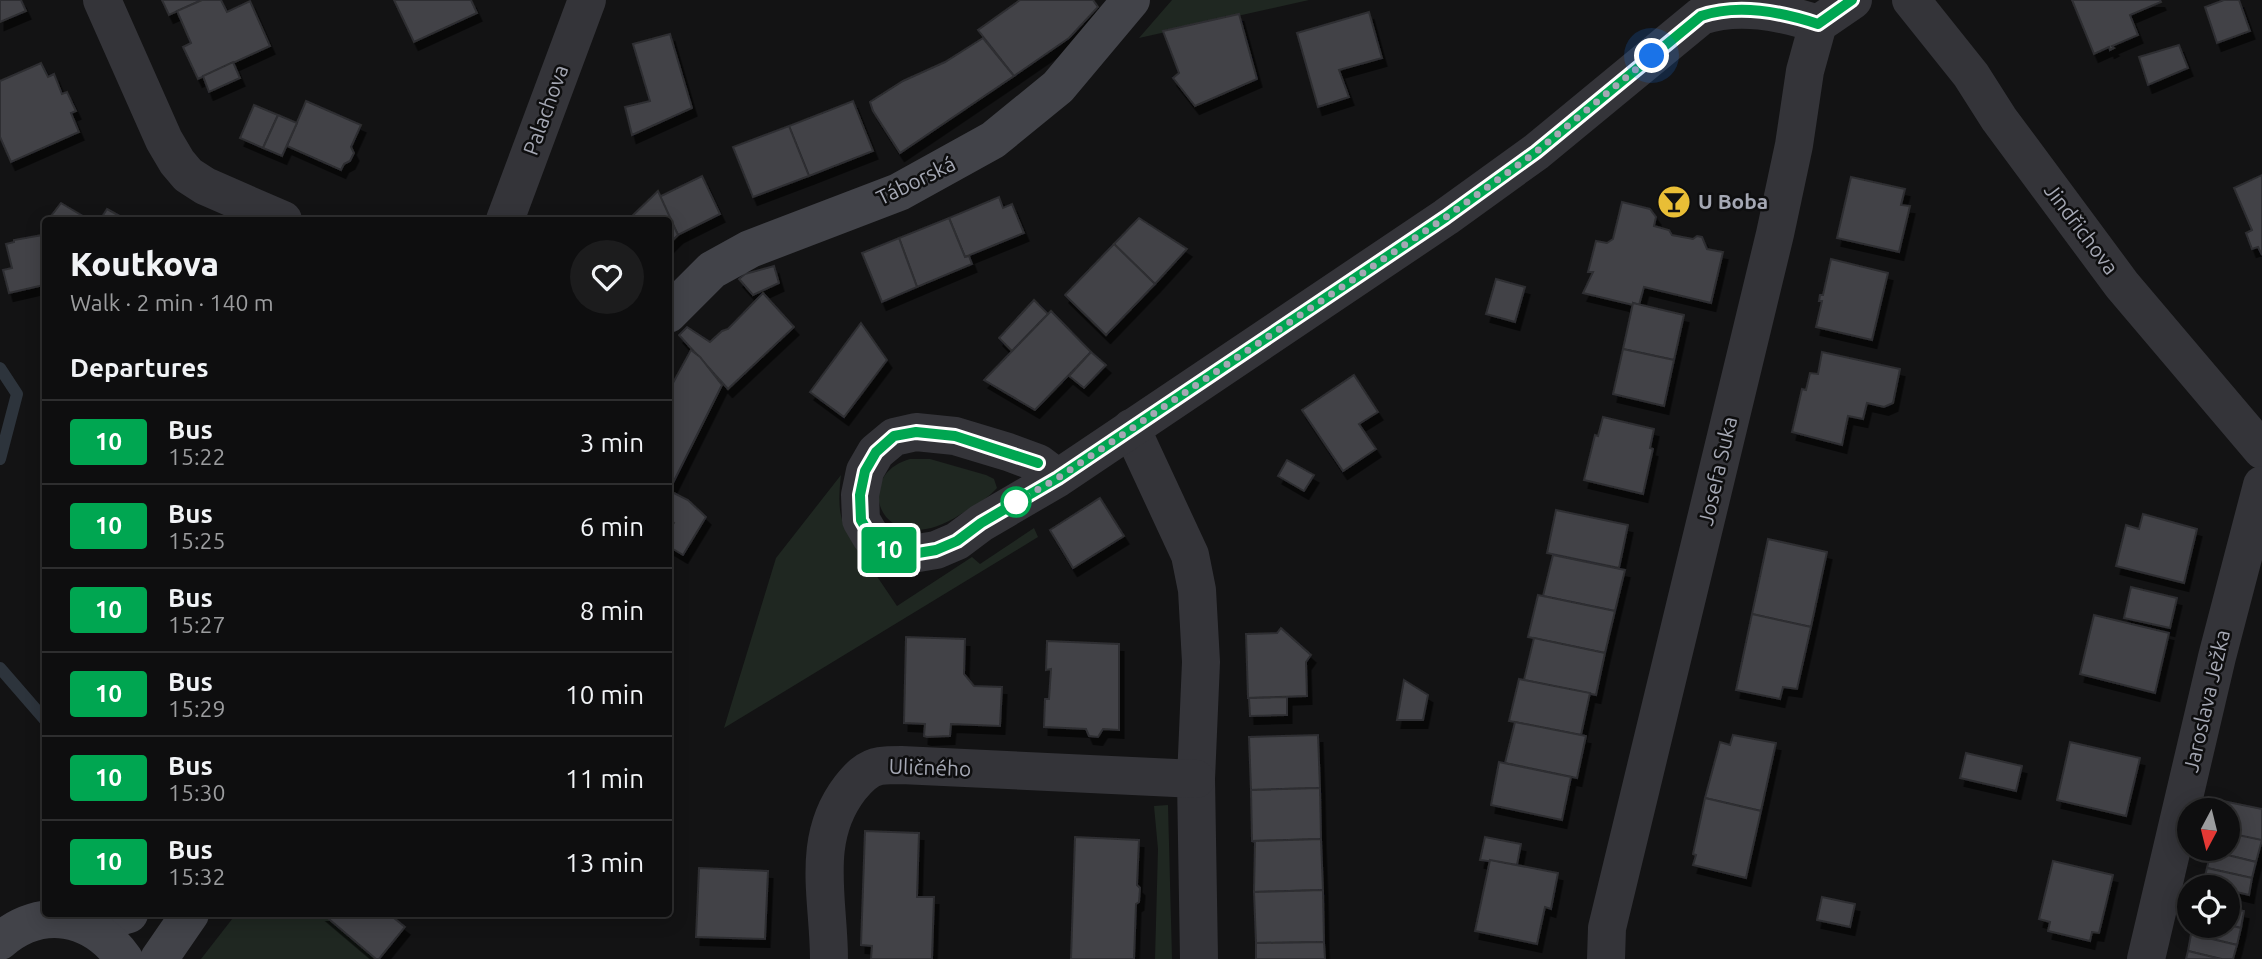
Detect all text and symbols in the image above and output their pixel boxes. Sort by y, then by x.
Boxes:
your location [1634,38,1669,73]
street label: Palachova [518,61,573,158]
street label: Táborská [872,151,959,209]
street label: Jindřichova [2040,178,2124,279]
bar icon: U Boba [1655,183,1693,221]
place label: U Boba [1698,189,1768,213]
button: heart [570,240,644,314]
text: Koutkova [70,245,219,282]
text: Walk · 2 min · 140 m [70,290,274,315]
text: Departures [70,353,208,382]
street label: Josefa Suka [1693,414,1741,528]
text: Bus [168,415,213,444]
text: 10 [95,428,122,455]
text: 3 min [580,428,644,457]
text: 15:22 [168,444,226,469]
unlabelled marker [1001,487,1031,517]
text: Bus [168,499,213,528]
text: 10 [95,512,122,539]
text: 6 min [580,512,644,541]
line badge: 10 [858,527,920,573]
text: 15:25 [168,528,226,553]
text: 10 [875,536,903,563]
text: Bus [168,583,213,612]
text: 10 [95,596,122,623]
text: 8 min [580,596,644,625]
text: 15:27 [168,612,226,637]
street label: Jaroslava Ježka [2178,627,2234,774]
text: Bus [168,667,213,696]
text: 10 [95,680,122,707]
text: 10 min [565,680,644,709]
text: 15:29 [168,696,226,721]
text: Bus [168,751,213,780]
street label: Uličného [888,754,972,780]
text: 10 [95,764,122,791]
text: 11 min [565,764,644,793]
text: 15:30 [168,780,226,805]
north arrow [2177,798,2240,861]
map controls [2177,798,2240,938]
text: Bus [168,835,213,864]
text: 10 [95,848,122,875]
text: 13 min [565,848,644,877]
text: 15:32 [168,864,226,889]
button: locate [2177,875,2240,938]

